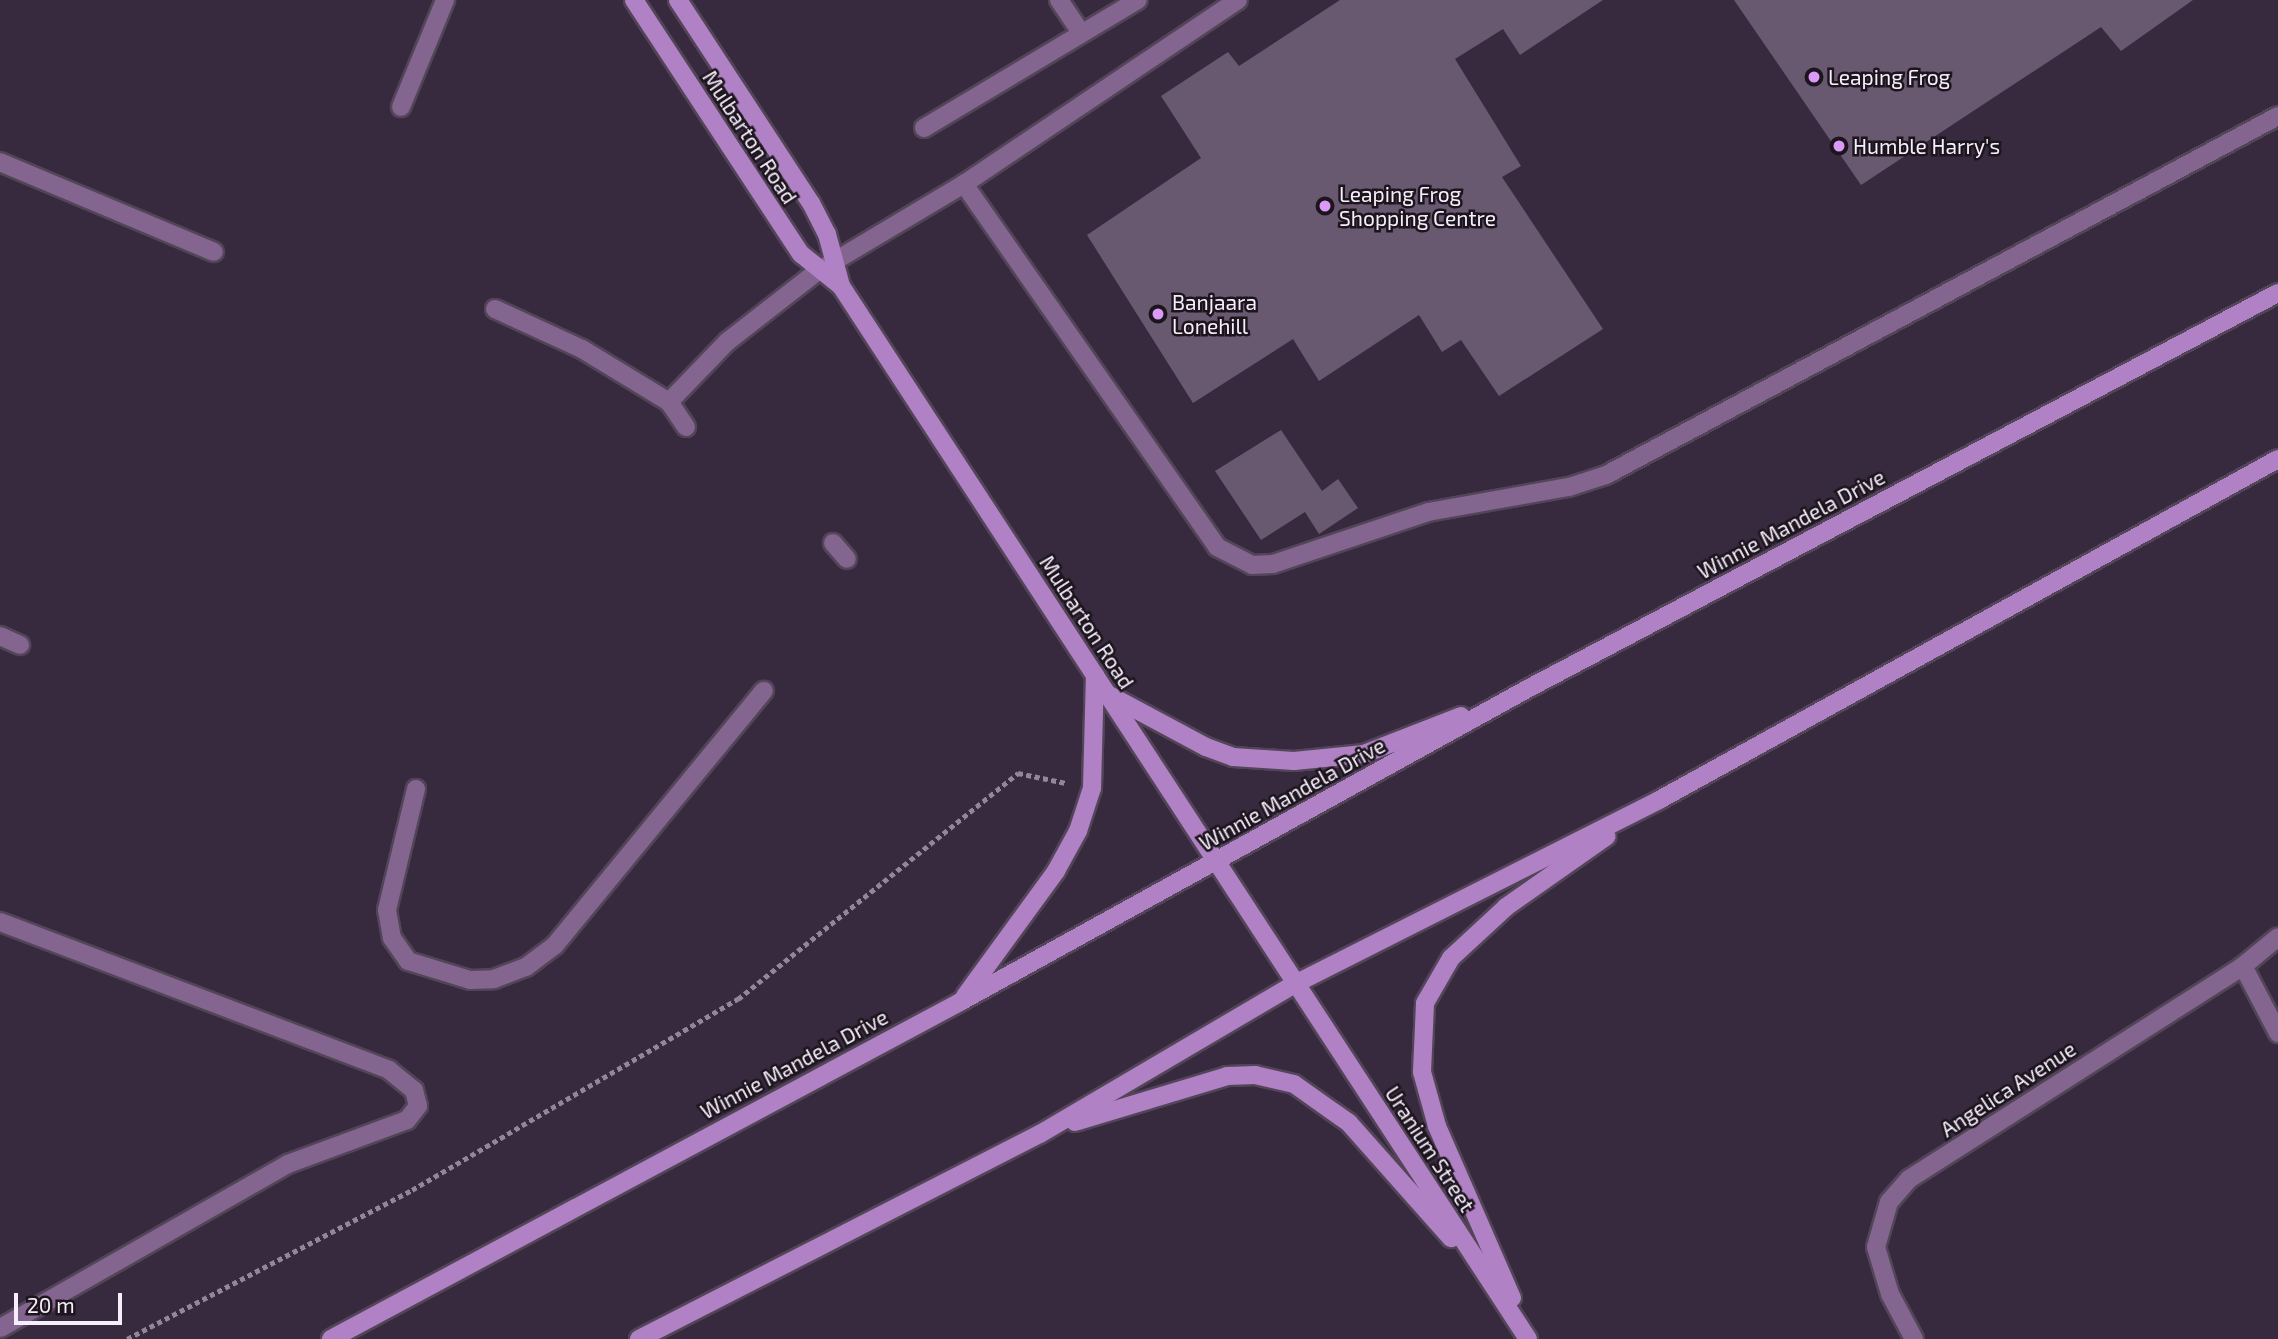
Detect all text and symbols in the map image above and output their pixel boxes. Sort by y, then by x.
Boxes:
place label: Leaping Frog [1828,64,1950,90]
street label: Mulbarton Road [698,66,802,208]
marker: Leaping Frog [1806,69,1822,85]
place label: Humble Harry's [1853,133,2000,159]
marker: Humble Harry's [1831,138,1847,154]
place label: Leaping Frog Shopping Centre [1339,181,1496,231]
marker: Leaping Frog Shopping Centre [1317,198,1333,214]
place label: Banjaara Lonehill [1172,289,1257,339]
marker: Banjaara Lonehill [1150,306,1166,322]
street label: Winnie Mandela Drive [1693,464,1889,584]
street label: Mulbarton Road [1035,551,1139,693]
street label: Winnie Mandela Drive [1195,732,1389,856]
street label: Winnie Mandela Drive [696,1004,892,1124]
street label: Angelica Avenue [1936,1036,2080,1142]
street label: Uranium Street [1380,1081,1480,1217]
scale bar [18,1280,126,1324]
text: 20 m [27,1292,75,1317]

